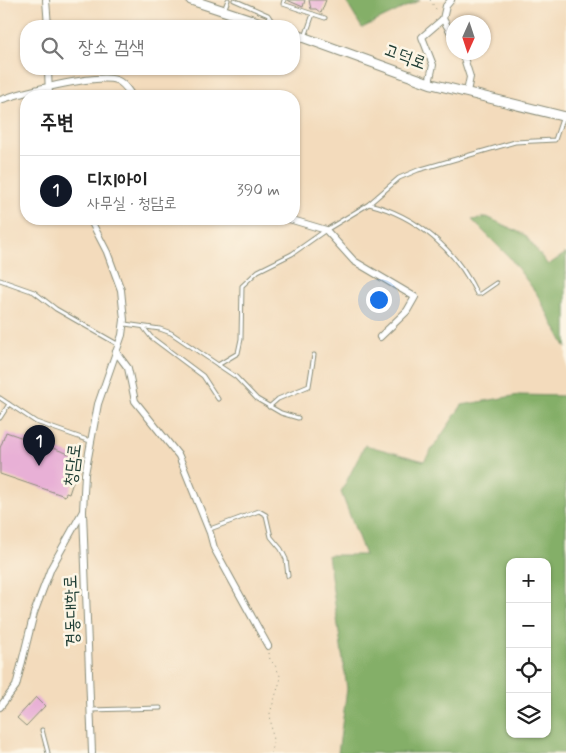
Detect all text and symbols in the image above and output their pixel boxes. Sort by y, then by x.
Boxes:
north arrow [446,15,491,60]
search box [20,20,300,75]
icon: search [38,34,66,62]
text: 장소 검색 [78,35,144,60]
street label: 고덕로 [380,38,430,76]
text: 주변 [40,109,74,137]
text: 디지아이 [87,168,148,193]
text: 1 [52,180,60,201]
text: 390 m [237,180,280,201]
text: 사무실 · 청담로 [87,193,177,214]
your location [366,287,392,313]
pin: 1 [23,425,55,466]
street label: 청담로 [58,442,88,488]
map controls [506,558,551,738]
button: + [506,558,551,603]
street label: 경동대학로 [59,574,85,648]
button: − [506,603,551,648]
button: locate [506,648,551,693]
button: layers [506,693,551,738]

